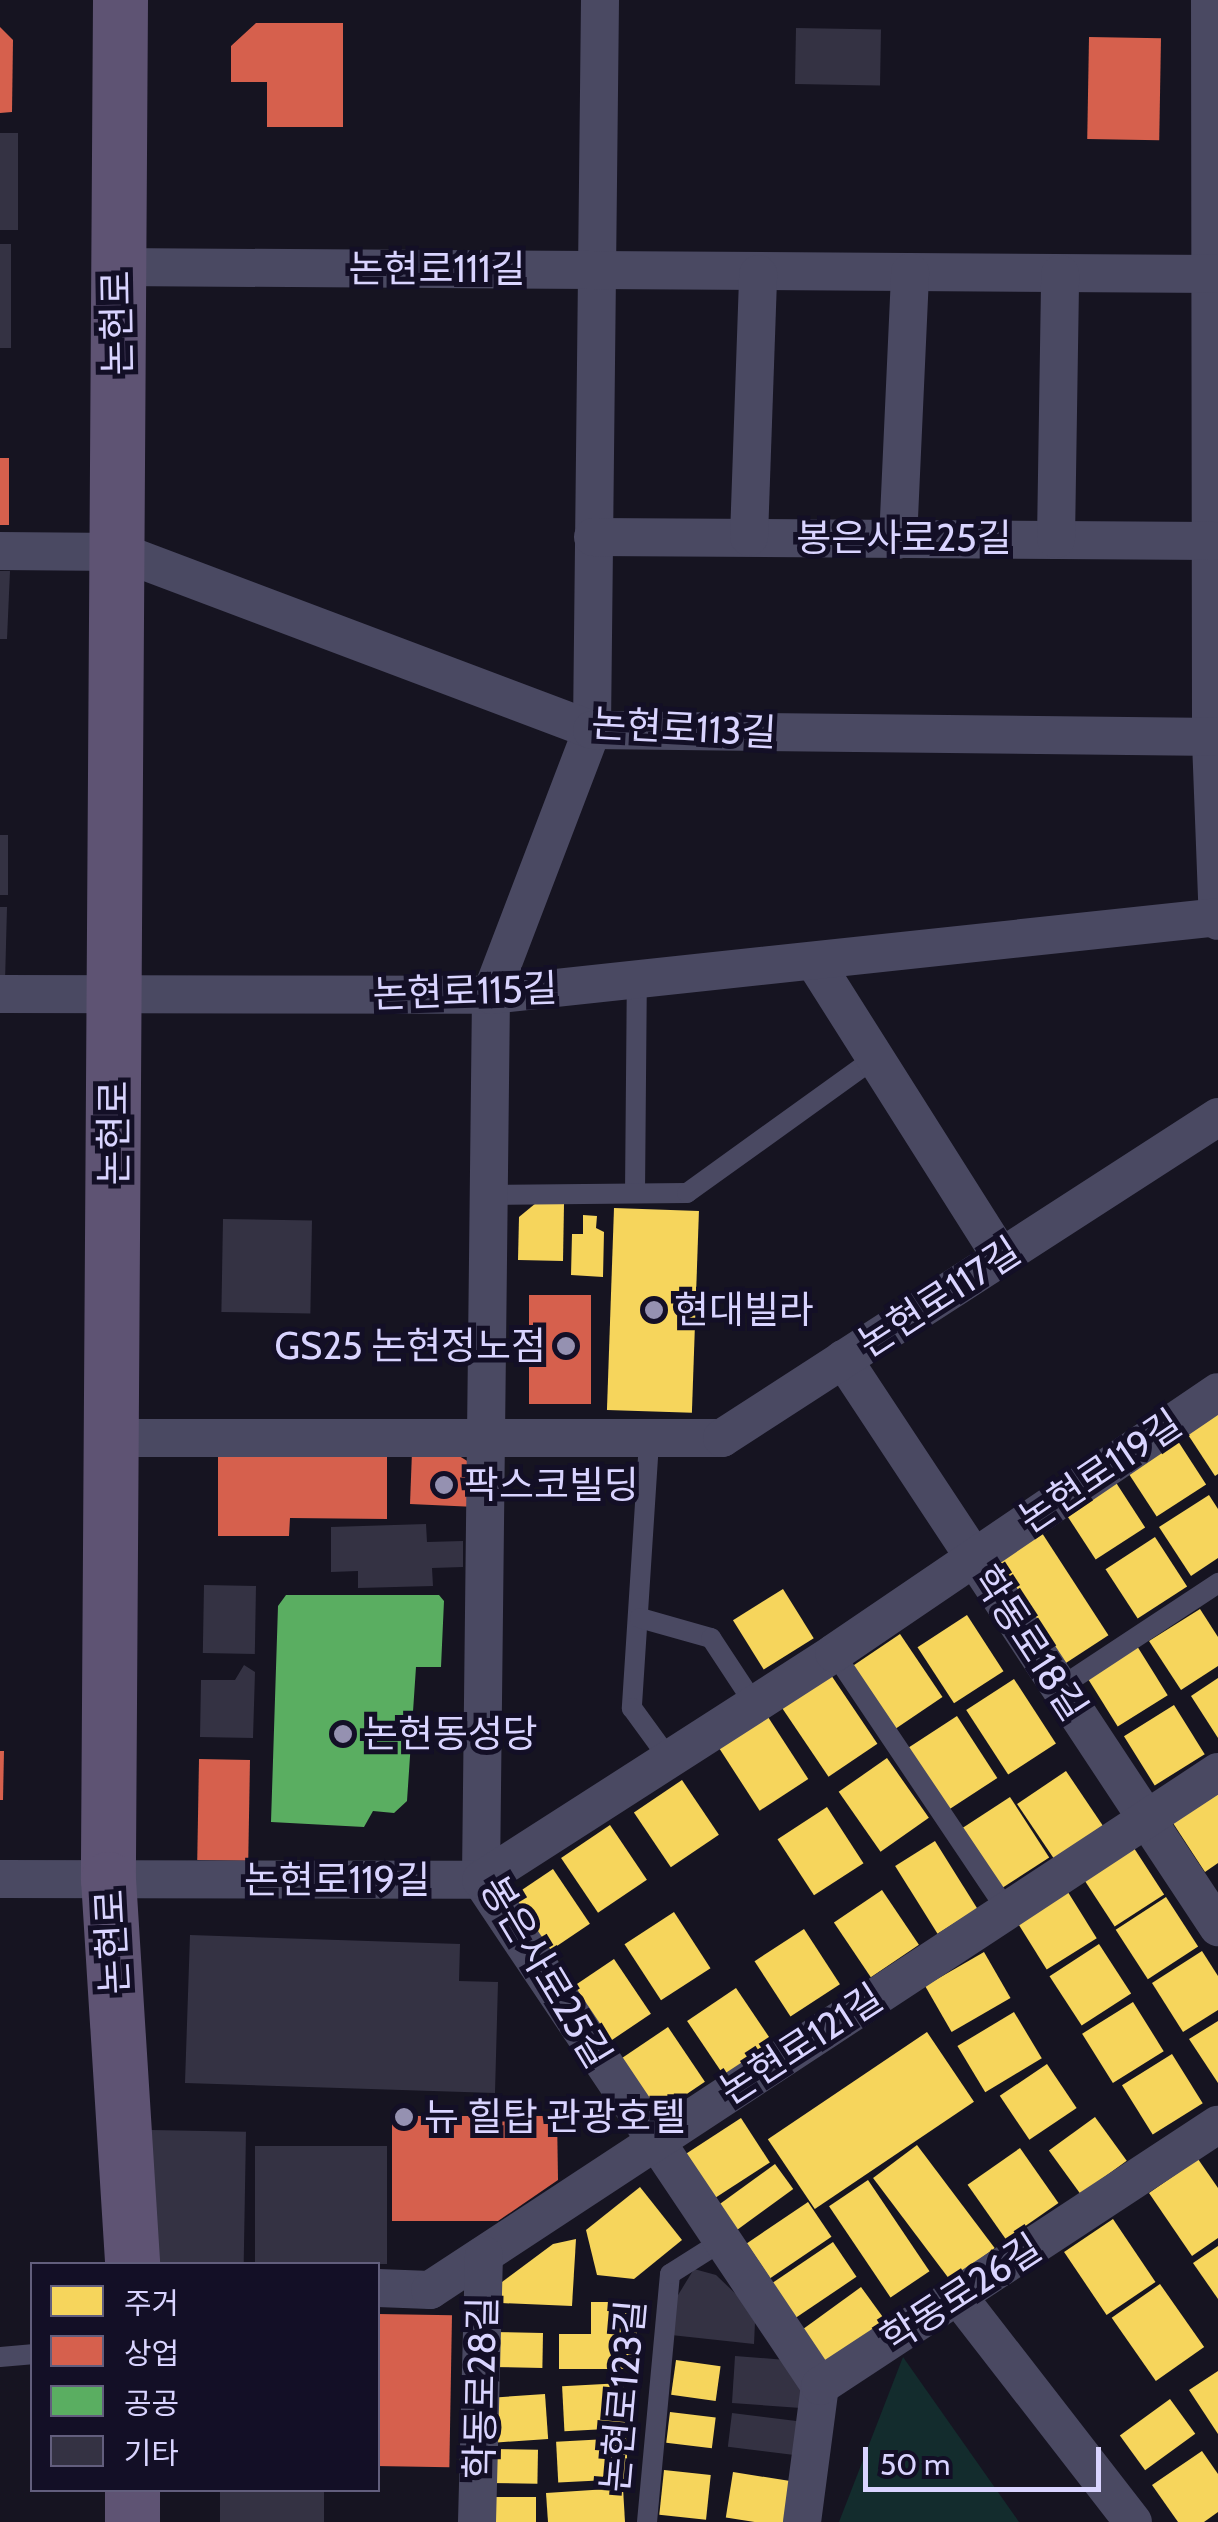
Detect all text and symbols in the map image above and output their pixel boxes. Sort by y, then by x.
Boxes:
street label: 논현로111길 [348,246,526,292]
street label: 논현로 [93,270,141,376]
street label: 봉은사로25길 [796,515,1012,561]
street label: 논현로113길 [590,700,778,756]
street label: 논현로115길 [372,965,558,1017]
street label: 논현로 [91,1081,137,1185]
street label: 논현로117길 [850,1228,1028,1366]
place label: 현대빌라 [674,1287,814,1333]
marker: 현대빌라 [643,1299,665,1321]
place label: GS25 논현정노점 [274,1323,546,1369]
marker: GS25 논현정노점 [555,1335,577,1357]
street label: 논현로119길 [1010,1400,1190,1542]
place label: 팍스코빌딩 [464,1462,639,1508]
marker: 팍스코빌딩 [433,1474,455,1496]
street label: 학동로18길 [963,1557,1097,1729]
place label: 논현동성당 [363,1711,538,1757]
marker: 논현동성당 [332,1723,354,1745]
street label: 논현로119길 [244,1857,430,1903]
street label: 봉은사로25길 [471,1868,621,2076]
street label: 논현로 [86,1888,138,1996]
street label: 논현로121길 [711,1975,891,2113]
place label: 뉴 힐탑 관광호텔 [424,2094,686,2140]
marker: 뉴 힐탑 관광호텔 [393,2106,415,2128]
street label: 학동로26길 [873,2224,1049,2362]
legend [30,2262,380,2492]
text: 주거 [124,2285,179,2322]
street label: 학동로28길 [457,2296,505,2480]
street label: 논현로123길 [592,2298,654,2494]
text: 상업 [124,2335,179,2372]
text: 공공 [124,2385,179,2422]
scale bar [868,2427,1106,2489]
text: 기타 [124,2435,179,2472]
text: 50 m [880,2446,950,2483]

